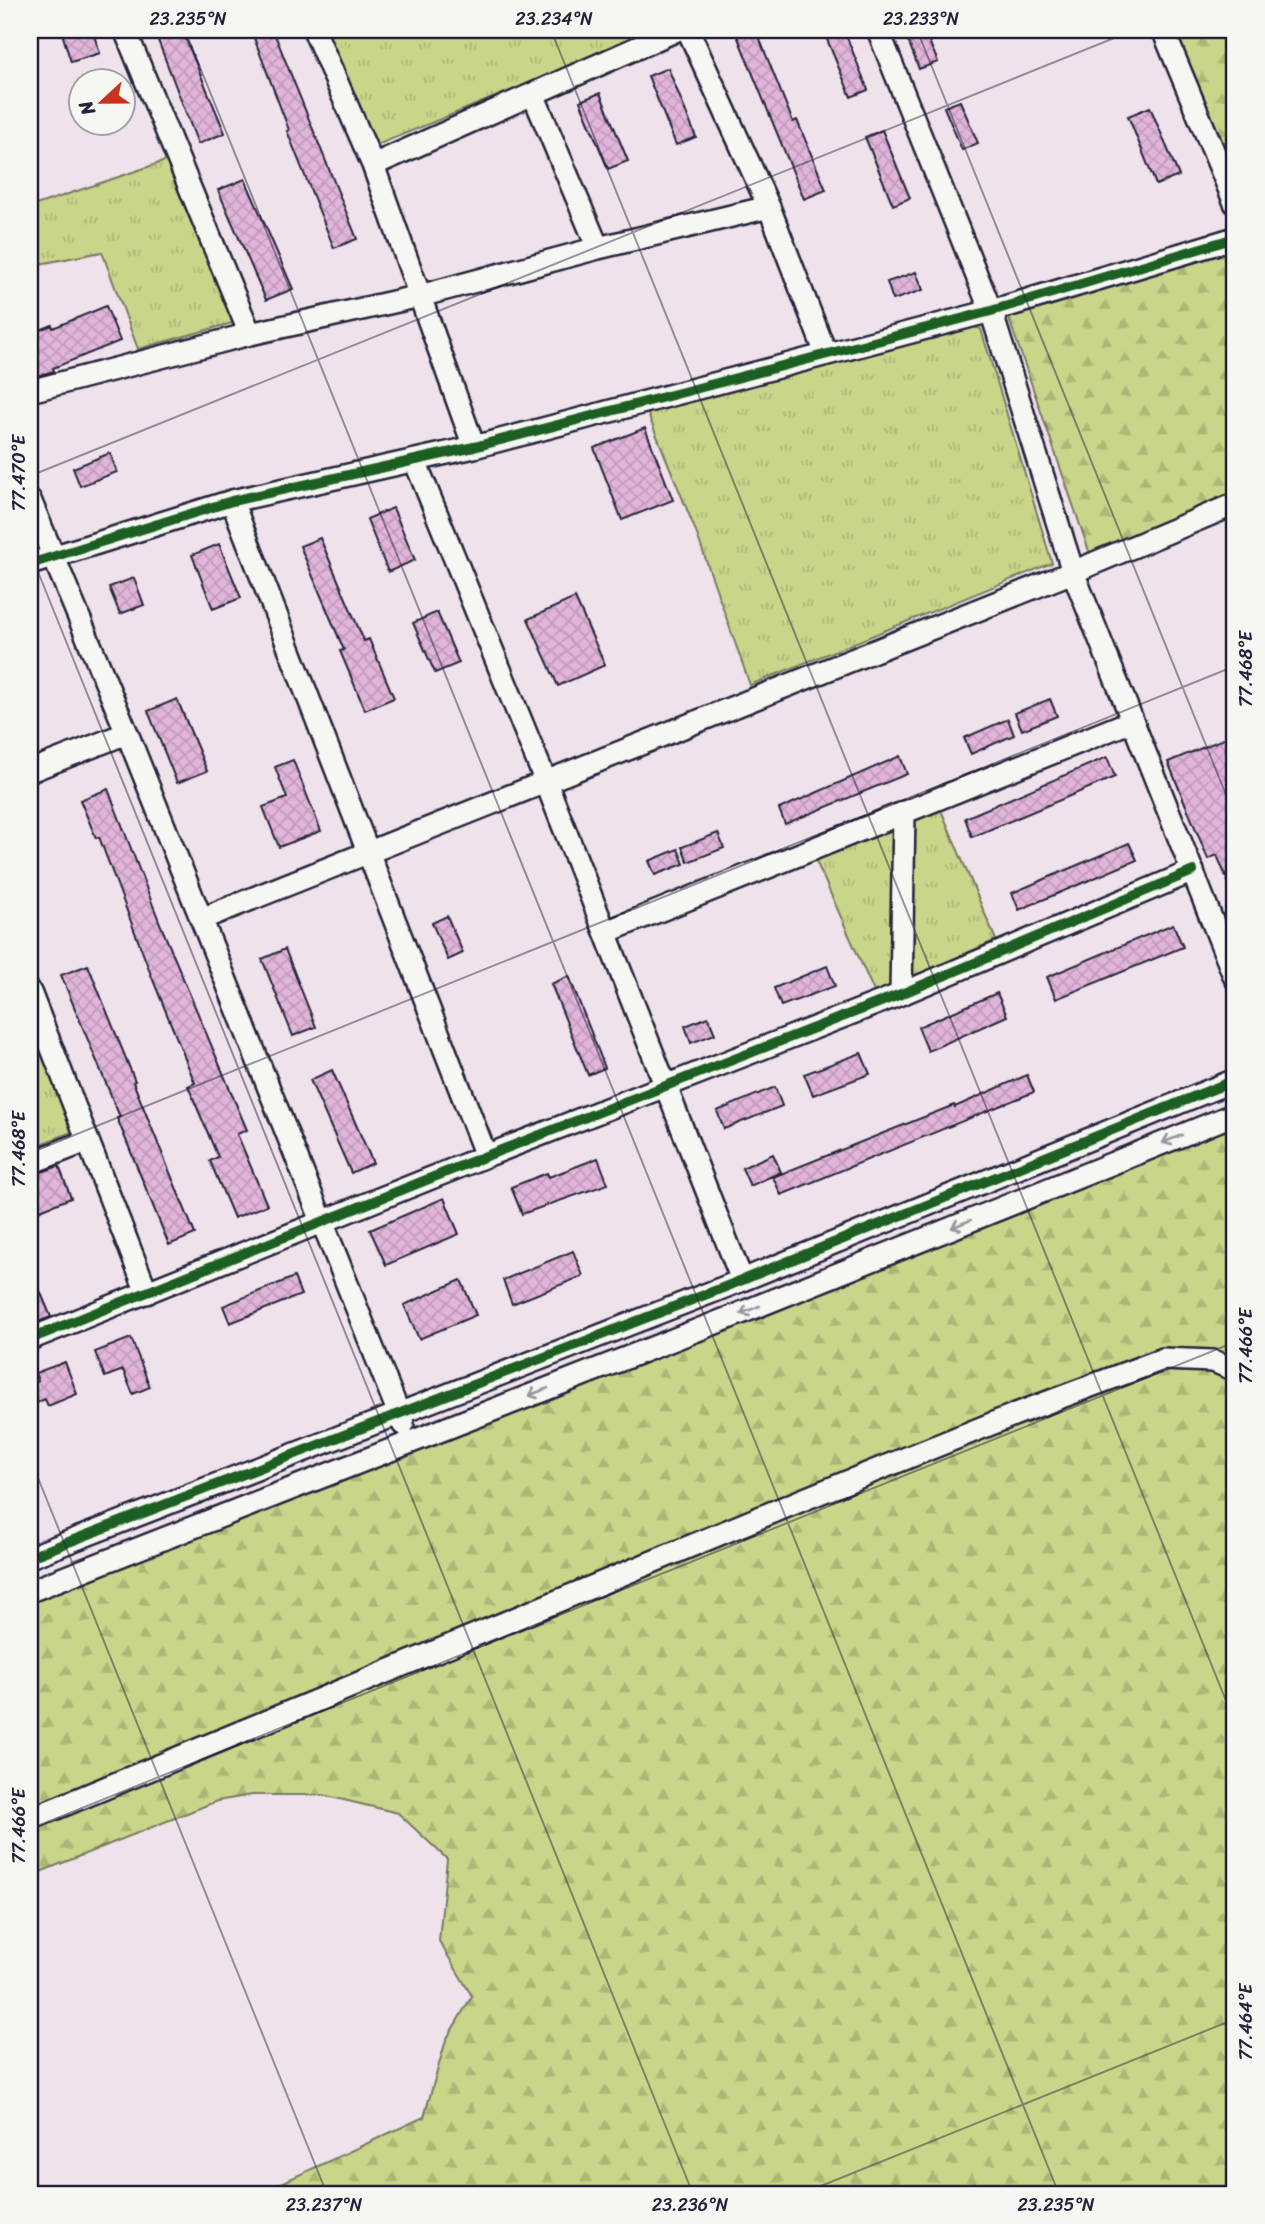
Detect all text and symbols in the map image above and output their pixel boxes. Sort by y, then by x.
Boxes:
text: 23.235°N [149,3,227,35]
text: 23.234°N [515,3,593,35]
text: 23.233°N [883,3,960,35]
north arrow [66,66,136,136]
text: N [69,95,105,121]
text: 77.470°E [3,434,35,511]
text: 77.468°E [1230,630,1262,707]
text: 77.468°E [3,1110,35,1187]
one-way arrow [1162,1134,1183,1147]
one-way arrow [951,1219,972,1232]
one-way arrow [740,1304,761,1317]
text: 77.466°E [1230,1307,1262,1384]
one-way arrow [528,1387,550,1400]
text: 77.466°E [3,1787,35,1864]
text: 77.464°E [1230,1983,1262,2060]
text: 23.237°N [286,2189,363,2221]
text: 23.236°N [652,2189,729,2221]
text: 23.235°N [1017,2189,1095,2221]

